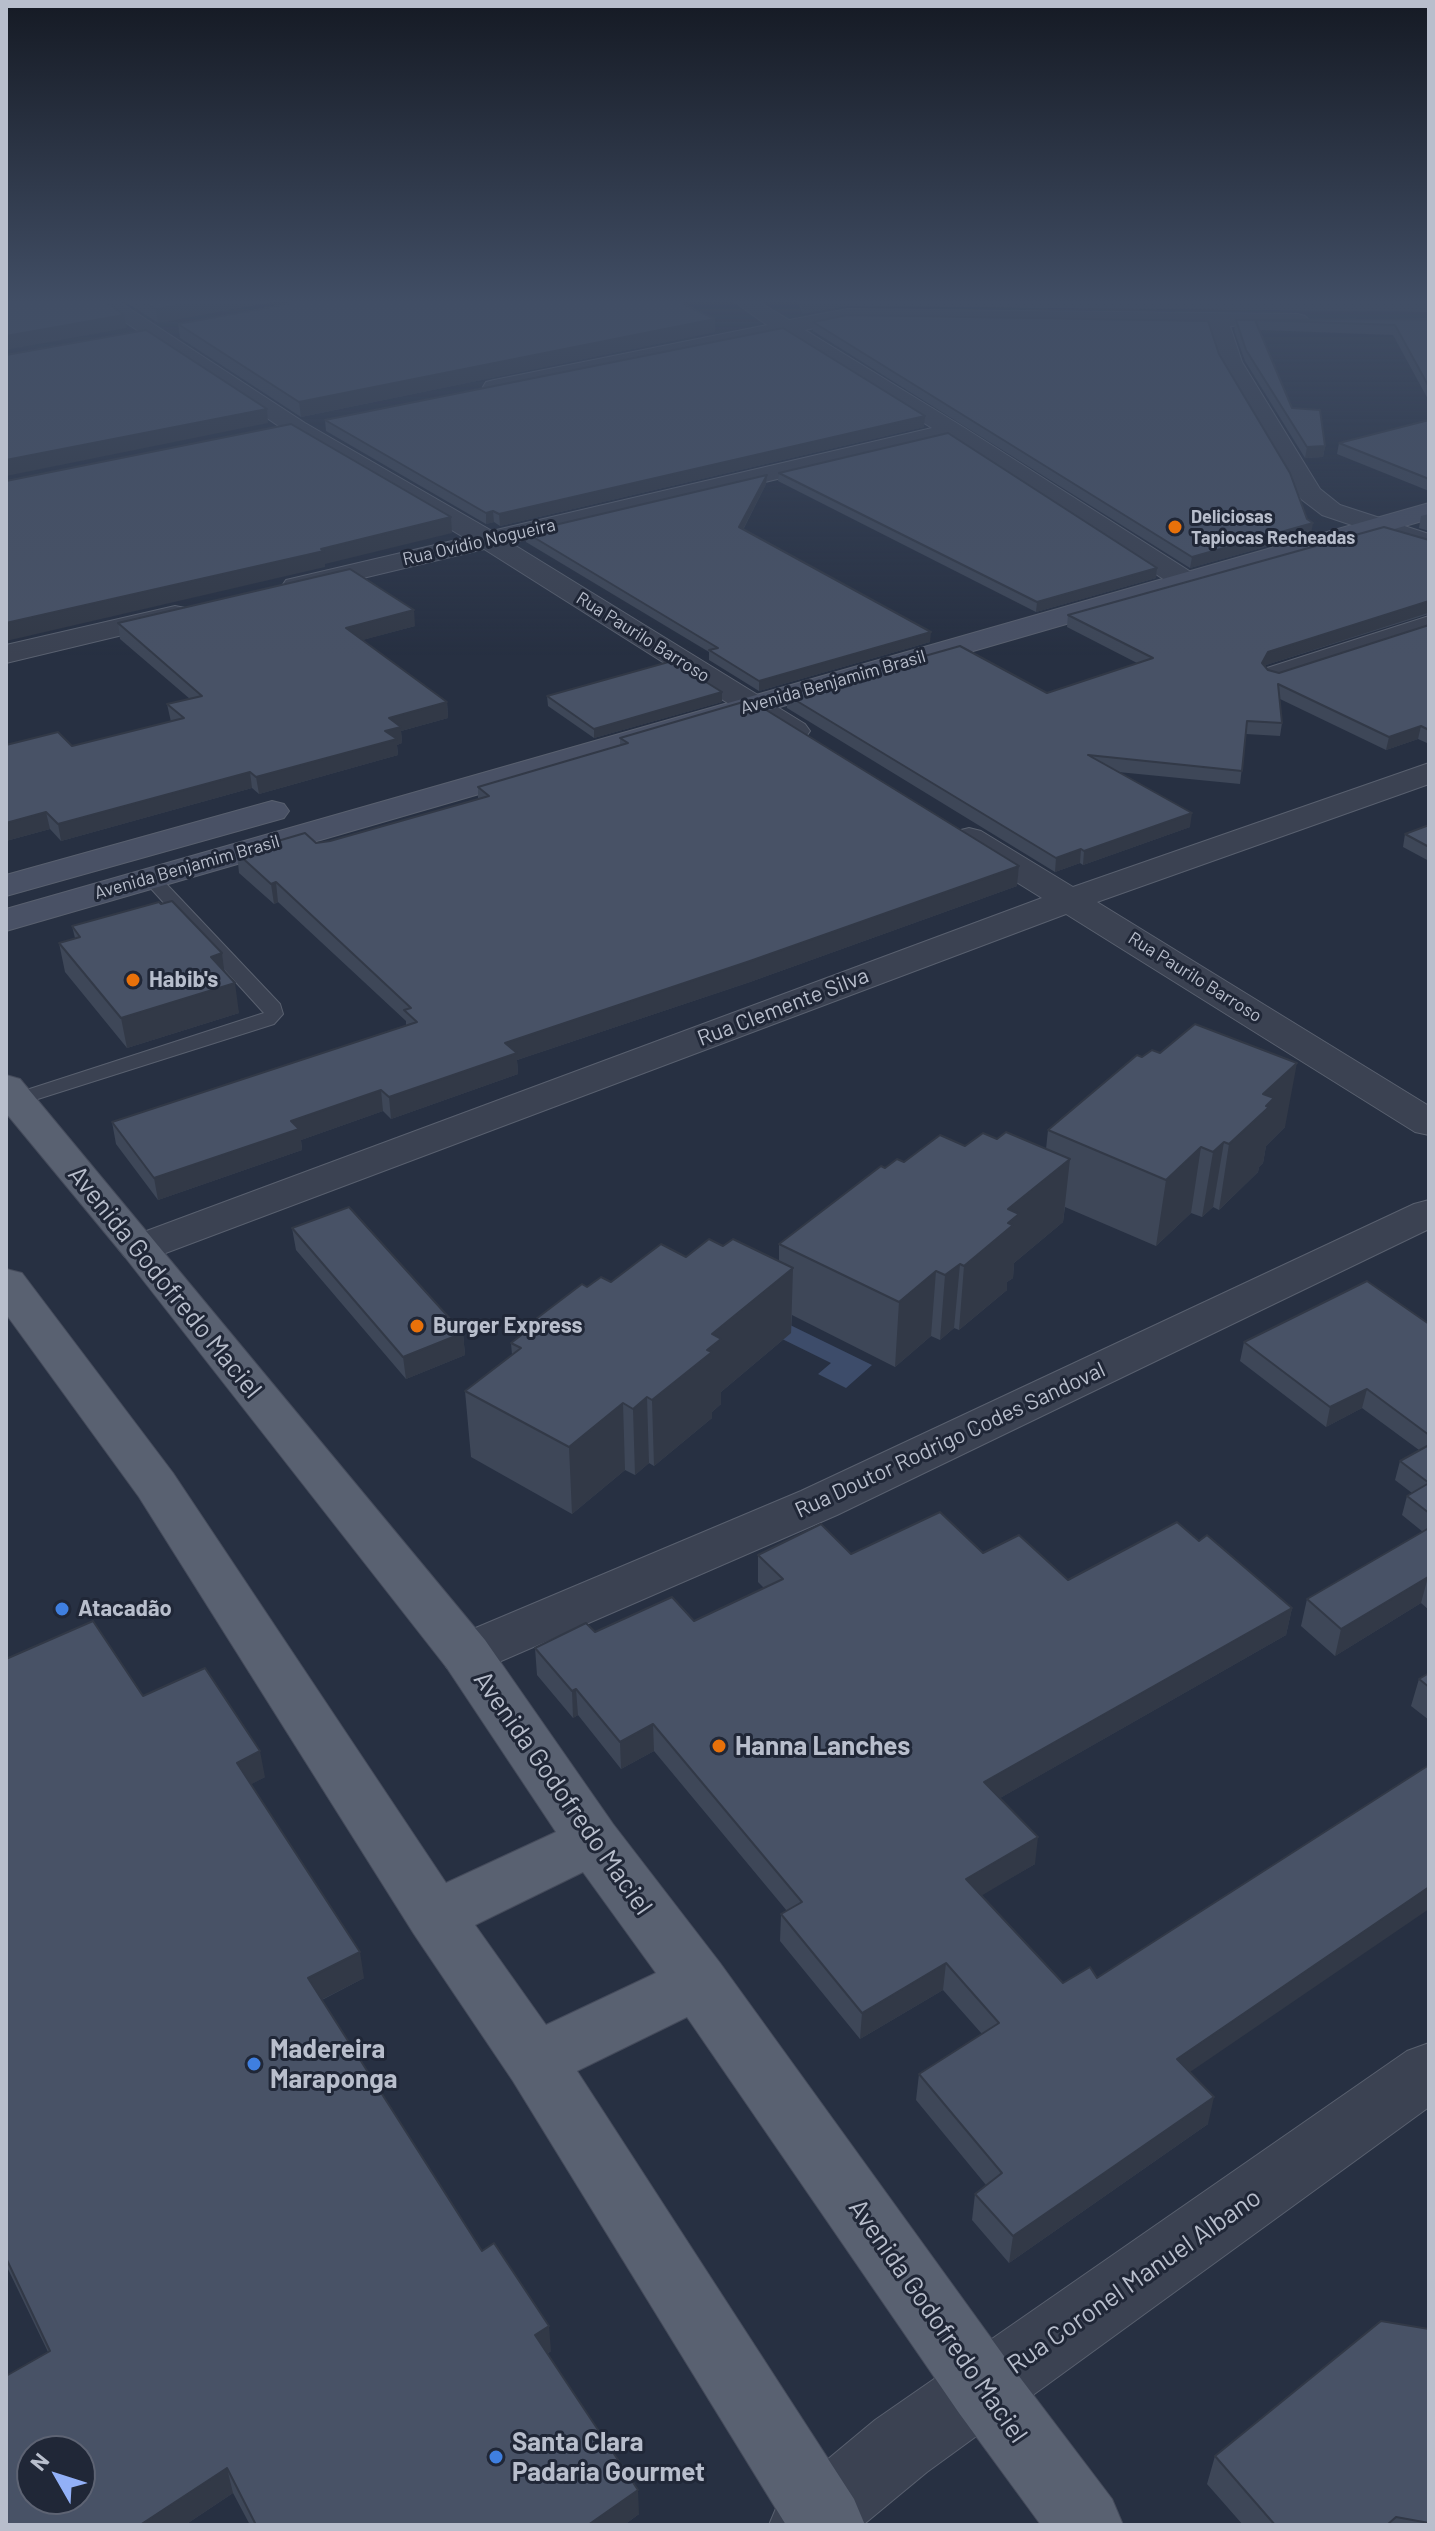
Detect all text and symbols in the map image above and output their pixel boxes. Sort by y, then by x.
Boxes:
place label: Deliciosas Tapiocas Recheadas [1191,506,1355,548]
street label: Rua Ovídio Nogueira [401,514,557,570]
marker: Deliciosas Tapiocas Recheadas [1166,518,1184,536]
street label: Rua Paurilo Barroso [572,587,714,687]
street label: Avenida Benjamim Brasil [738,645,928,719]
street label: Avenida Benjamim Brasil [92,830,282,904]
street label: Rua Paurilo Barroso [1124,927,1266,1027]
street label: Rua Clemente Silva [694,962,872,1052]
place label: Habib's [149,967,218,993]
marker: Habib's [124,971,142,989]
street label: Avenida Godofredo Maciel [62,1159,268,1405]
place label: Burger Express [433,1313,583,1339]
marker: Burger Express [408,1317,426,1335]
street label: Rua Doutor Rodrigo Codes Sandoval [791,1356,1109,1524]
place label: Atacadão [78,1596,172,1622]
marker: Atacadão [53,1600,71,1618]
street label: Avenida Godofredo Maciel [467,1665,659,1921]
place label: Hanna Lanches [735,1730,910,1762]
marker: Hanna Lanches [710,1737,728,1755]
place label: Madereira Maraponga [270,2033,397,2094]
marker: Madereira Maraponga [245,2055,263,2073]
street label: Rua Coronel Manuel Albano [1001,2181,1267,2381]
street label: Avenida Godofredo Maciel [842,2193,1034,2449]
place label: Santa Clara Padaria Gourmet [512,2426,705,2488]
north arrow [16,2435,96,2515]
text: N [24,2447,54,2475]
marker: Santa Clara Padaria Gourmet [487,2448,505,2466]

